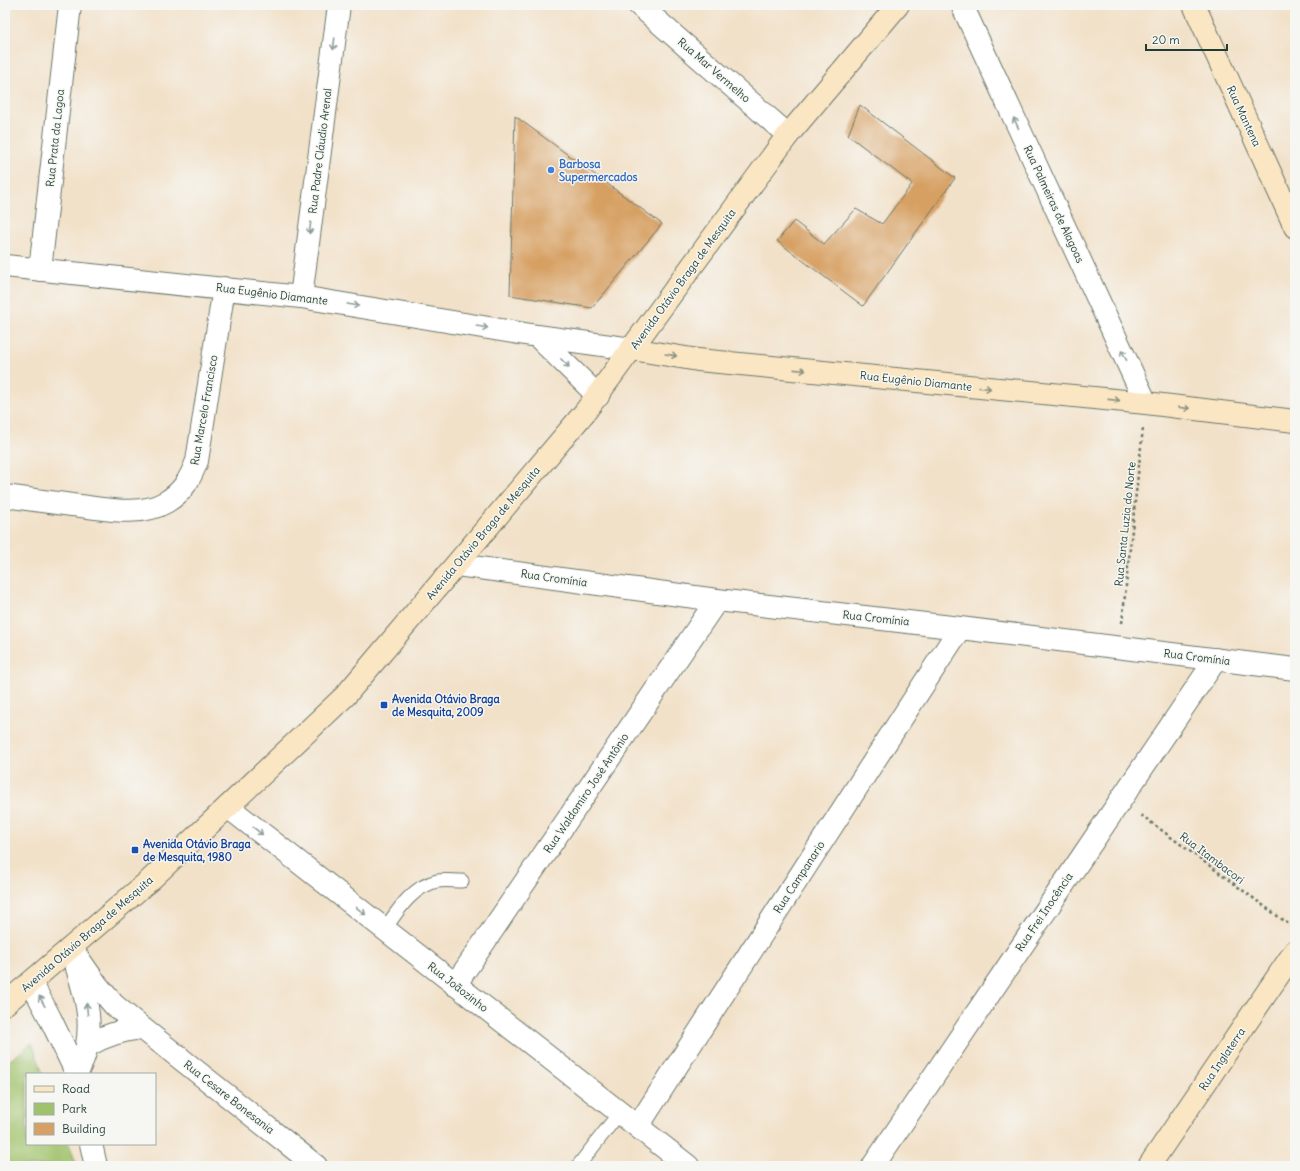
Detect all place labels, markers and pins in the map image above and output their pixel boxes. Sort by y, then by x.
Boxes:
place label: Barbosa Supermercados [559,157,638,185]
marker: Barbosa Supermercados [546,165,556,175]
place label: Avenida Otávio Braga de Mesquita, 2009 [392,692,501,720]
marker: Avenida Otávio Braga de Mesquita, 2009 [379,700,389,710]
place label: Avenida Otávio Braga de Mesquita, 1980 [143,837,252,865]
marker: Avenida Otávio Braga de Mesquita, 1980 [130,845,140,855]

